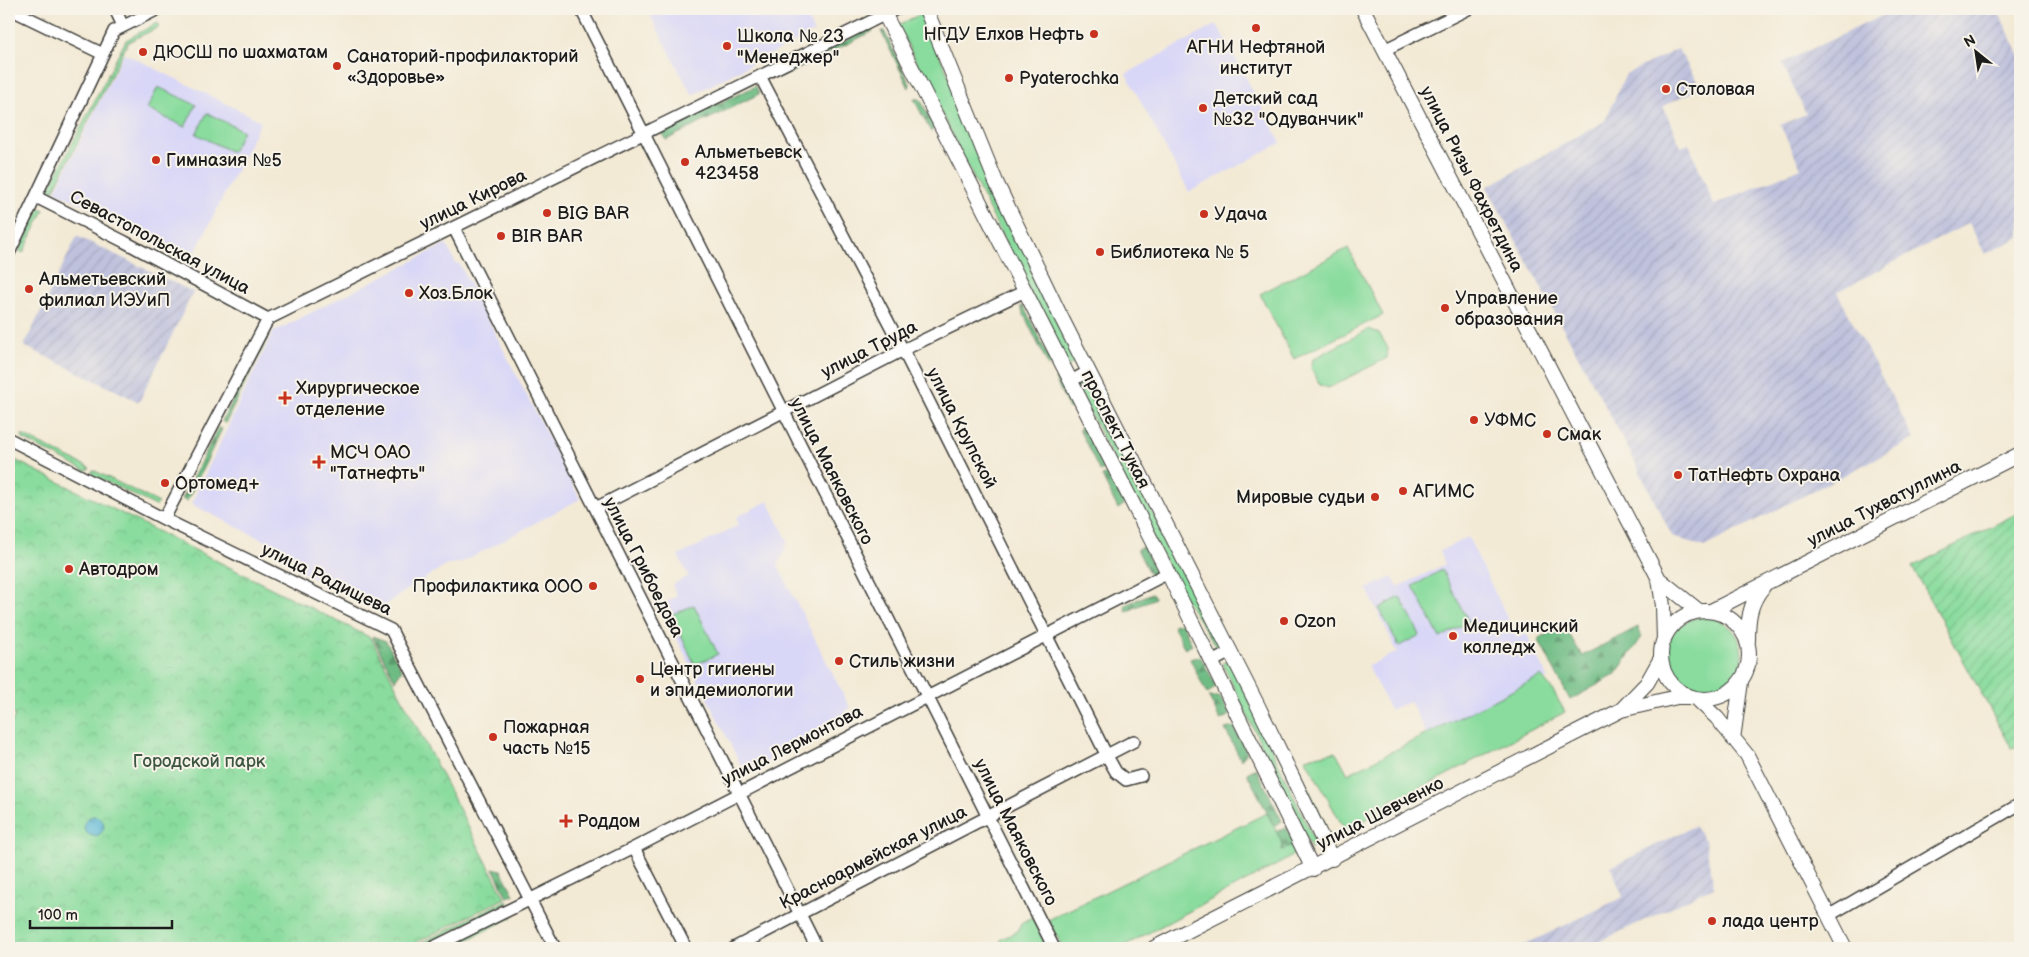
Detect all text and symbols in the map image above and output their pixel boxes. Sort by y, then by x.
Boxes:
marker: АГНИ Нефтяной институт [1250,22,1262,34]
place label: НГДУ Елхов Нефть [923,24,1084,45]
place label: Школа № 23 "Менеджер" [737,26,844,68]
marker: НГДУ Елхов Нефть [1088,28,1100,40]
north arrow [1952,28,2002,78]
text: N [1961,31,1979,51]
place label: АГНИ Нефтяной институт [1186,37,1325,79]
marker: Школа № 23 "Менеджер" [721,40,733,52]
place label: ДЮСШ по шахматам [153,42,328,63]
marker: ДЮСШ по шахматам [137,46,149,58]
place label: Санаторий-профилакторий «Здоровье» [347,46,579,88]
marker: Санаторий-профилакторий «Здоровье» [331,60,343,72]
place label: Pyaterochka [1019,68,1119,89]
marker: Pyaterochka [1003,72,1015,84]
place label: Столовая [1676,79,1755,100]
street label: улица Ризы Фахретдина [1416,83,1528,276]
marker: Столовая [1660,83,1672,95]
place label: Детский сад №32 "Одуванчик" [1213,88,1364,130]
marker: Детский сад №32 "Одуванчик" [1197,102,1209,114]
place label: Альметьевск 423458 [694,142,802,184]
place label: Гимназия №5 [166,150,282,171]
marker: Гимназия №5 [150,154,162,166]
marker: Альметьевск 423458 [679,156,691,168]
street label: улица Кирова [417,164,530,234]
street label: Севастопольская улица [66,186,254,299]
place label: BIG BAR [557,203,630,224]
place label: Удача [1214,204,1268,225]
marker: BIG BAR [541,207,553,219]
marker: Удача [1198,208,1210,220]
place label: BIR BAR [511,226,583,247]
marker: BIR BAR [495,230,507,242]
place label: Библиотека № 5 [1110,242,1249,263]
marker: Библиотека № 5 [1094,246,1106,258]
place label: Альметьевский филиал ИЭУиП [38,269,170,311]
marker: Альметьевский филиал ИЭУиП [23,283,35,295]
place label: Хоз.Блок [419,283,493,304]
marker: Хоз.Блок [403,287,415,299]
place label: Управление образования [1455,288,1563,330]
marker: Управление образования [1439,302,1451,314]
street label: улица Труда [818,316,921,383]
street label: улица Крупской [922,364,1001,492]
street label: проспект Тукая [1077,366,1155,492]
place label: Хирургическое отделение [296,378,419,420]
marker: Хирургическое отделение [278,391,292,405]
street label: улица Маяковского [785,394,878,548]
place label: УФМС [1484,410,1536,431]
marker: УФМС [1468,414,1480,426]
place label: Смак [1557,424,1602,445]
marker: Смак [1541,428,1553,440]
place label: МСЧ ОАО "Татнефть" [330,442,425,484]
marker: МСЧ ОАО "Татнефть" [312,455,326,469]
street label: улица Тухватуллина [1804,455,1965,551]
place label: ТатНефть Охрана [1688,465,1841,486]
marker: ТатНефть Охрана [1672,469,1684,481]
place label: Ортомед+ [175,473,260,494]
marker: Ортомед+ [159,477,171,489]
place label: АГИМС [1412,481,1474,502]
marker: АГИМС [1397,485,1409,497]
place label: Мировые судьи [1236,487,1365,508]
marker: Мировые судьи [1369,491,1381,503]
street label: улица Грибоедова [599,494,688,641]
street label: улица Радищева [258,539,396,620]
place label: Автодром [78,559,159,580]
marker: Автодром [63,563,75,575]
place label: Профилактика ООО [412,576,583,597]
marker: Профилактика ООО [587,580,599,592]
place label: Ozon [1294,611,1336,632]
marker: Ozon [1278,615,1290,627]
place label: Медицинский колледж [1463,616,1579,658]
marker: Медицинский колледж [1447,630,1459,642]
place label: Стиль жизни [849,651,955,672]
marker: Стиль жизни [833,655,845,667]
place label: Центр гигиены и эпидемиологии [650,659,794,701]
marker: Центр гигиены и эпидемиологии [634,673,646,685]
street label: улица Лермонтова [718,701,866,790]
place label: Пожарная часть №15 [503,717,591,759]
marker: Пожарная часть №15 [487,731,499,743]
park label: Городской парк [133,751,266,772]
street label: улица Маяковского [969,755,1062,909]
street label: улица Шевченко [1313,772,1447,855]
street label: Красноармейская улица [776,801,971,914]
place label: Роддом [577,811,640,832]
marker: Роддом [559,814,573,828]
scale bar [30,897,172,929]
text: 100 m [38,906,78,925]
place label: лада центр [1722,911,1819,932]
marker: лада центр [1706,915,1718,927]

